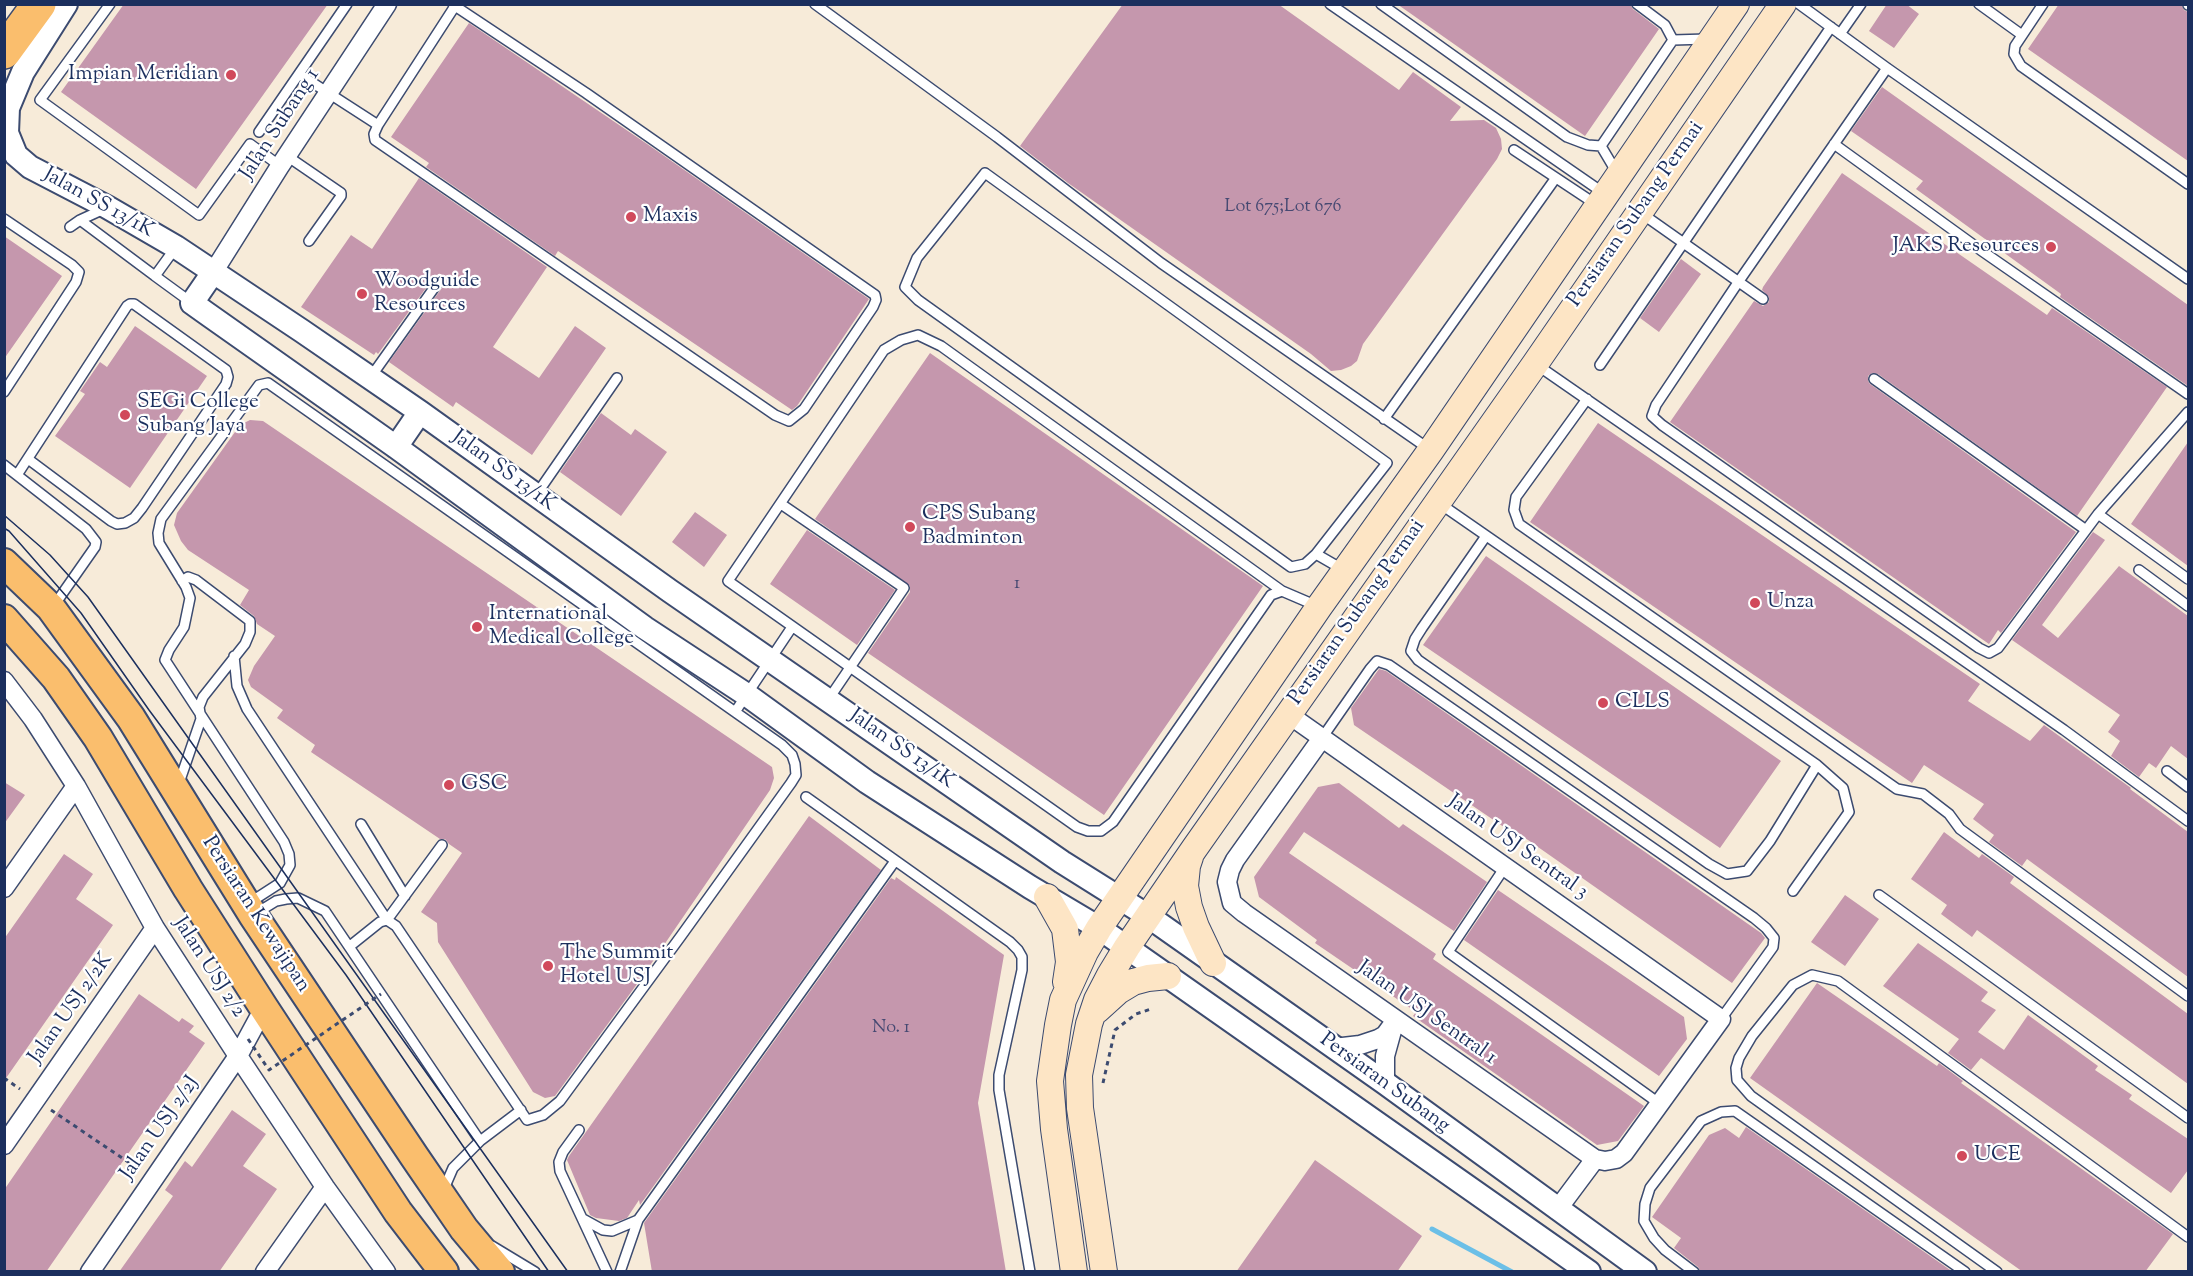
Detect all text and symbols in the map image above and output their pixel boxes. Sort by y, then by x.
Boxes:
place label: Impian Meridian [68,62,219,88]
street label: Jalan Subang 1 [236,65,326,185]
marker: Impian Meridian [224,68,238,82]
street label: Persiaran Subang Permai [1563,117,1711,313]
street label: Jalan SS 13/1K [38,163,158,245]
house number: Lot 675;Lot 676 [1225,197,1341,219]
place label: Maxis [643,204,698,230]
marker: Maxis [624,210,638,224]
place label: JAKS Resources [1892,234,2039,260]
marker: JAKS Resources [2044,240,2058,254]
place label: Woodguide Resources [374,269,480,319]
marker: Woodguide Resources [355,287,369,301]
place label: SEGi College Subang Jaya [137,390,259,440]
marker: SEGi College Subang Jaya [118,408,132,422]
street label: Jalan SS 13/1K [446,426,560,518]
place label: CPS Subang Badminton [922,502,1036,552]
street label: Persiaran Subang Permai [1284,515,1432,711]
marker: CPS Subang Badminton [903,520,917,534]
house number: 1 [1014,574,1020,596]
place label: Unza [1767,590,1814,616]
marker: Unza [1748,596,1762,610]
place label: International Medical College [489,602,634,652]
marker: International Medical College [470,620,484,634]
place label: CLLS [1615,690,1670,716]
marker: CLLS [1596,696,1610,710]
street label: Jalan SS 13/1K [843,704,959,796]
place label: GSC [461,772,508,798]
marker: GSC [442,778,456,792]
street label: Jalan USJ Sentral 3 [1442,790,1592,906]
street label: Persiaran Kewajipan [195,832,315,998]
street label: Jalan USJ 2/2 [166,913,250,1023]
place label: The Summit Hotel USJ [560,941,674,991]
street label: Jalan USJ 2/2K [24,949,120,1069]
street label: Jalan USJ Sentral 1 [1351,956,1501,1072]
marker: The Summit Hotel USJ [541,959,555,973]
house number: No. 1 [872,1018,910,1040]
street label: Persiaran Subang [1314,1028,1454,1140]
street label: Jalan USJ 2/2J [116,1072,206,1186]
place label: UCE [1974,1143,2021,1169]
marker: UCE [1955,1149,1969,1163]

